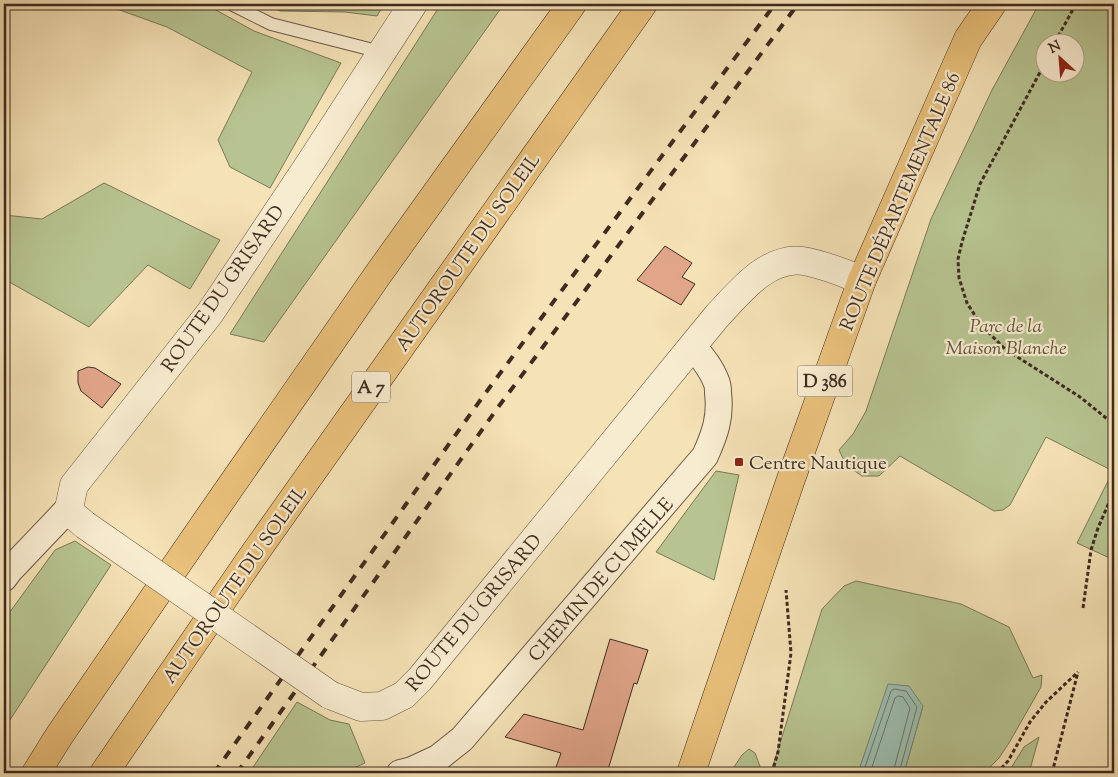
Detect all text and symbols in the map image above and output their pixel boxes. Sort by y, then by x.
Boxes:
north arrow [1036,32,1086,82]
text: N [1046,37,1065,60]
street label: ROUTE DÉPARTEMENTALE 86 [834,69,968,335]
street label: AUTOROUTE DU SOLEIL [390,149,548,358]
street label: ROUTE DU GRISARD [156,200,292,379]
park label: Parc de la Maison Blanche [945,314,1067,363]
road number: D 386 [798,366,852,396]
road number: A 7 [352,372,390,402]
place label: Centre Nautique [749,451,887,478]
marker: Centre Nautique [733,456,745,468]
street label: AUTOROUTE DU SOLEIL [157,481,315,690]
street label: CHEMIN DE CUMELLE [523,492,681,669]
street label: ROUTE DU GRISARD [401,529,549,698]

